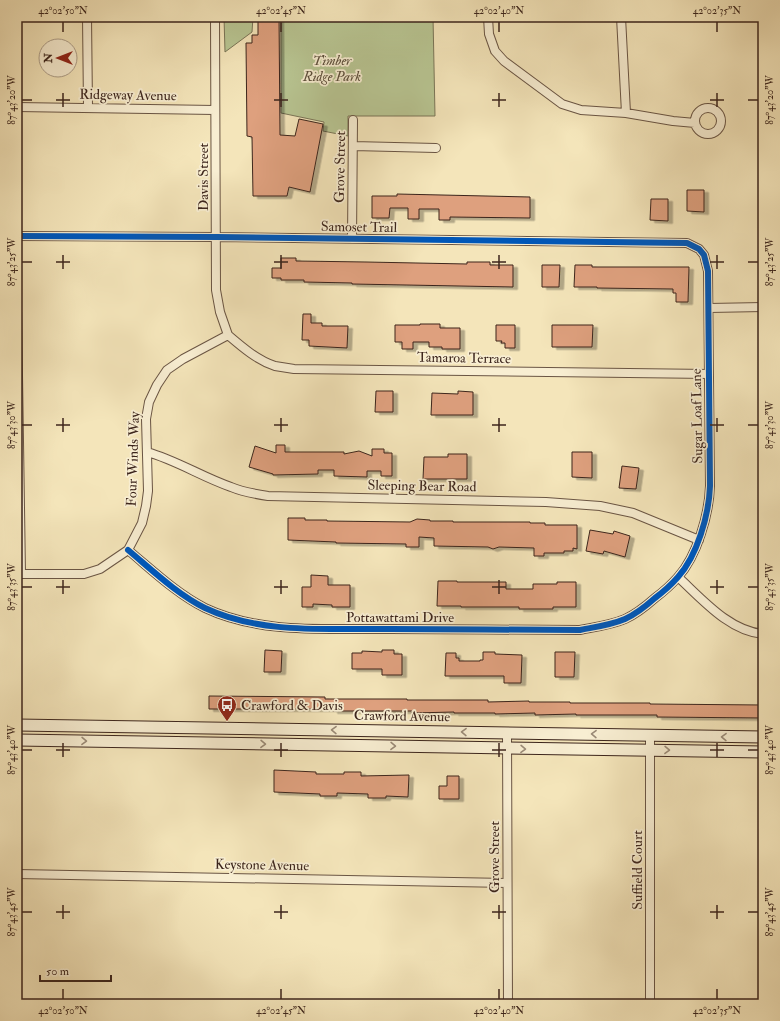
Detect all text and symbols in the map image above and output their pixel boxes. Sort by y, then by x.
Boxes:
text: 42°02'50"N [38,5,88,17]
text: 42°02'45"N [256,5,306,17]
text: 42°02'40"N [474,5,524,17]
text: 42°02'35"N [693,5,741,17]
north arrow [38,38,78,78]
text: N [42,52,55,64]
park label: Timber Ridge Park [302,52,361,85]
text: 87°43'20"W [6,75,18,125]
text: 87°43'20"W [764,75,776,125]
street label: Ridgeway Avenue [79,86,177,105]
street label: Grove Street [331,130,349,203]
street label: Davis Street [195,142,212,211]
street label: Samoset Trail [321,218,398,236]
text: 87°43'25"W [6,237,18,286]
text: 87°43'25"W [764,237,776,286]
street label: Tamaroa Terrace [417,349,511,367]
street label: Sugar Loaf Lane [688,368,706,464]
text: 87°43'30"W [6,400,18,449]
text: 87°43'30"W [764,400,776,449]
street label: Four Winds Way [123,410,144,507]
street label: Sleeping Bear Road [367,477,477,496]
text: 87°43'35"W [6,562,18,611]
text: 87°43'35"W [764,562,776,611]
street label: Pottawattami Drive [346,609,454,626]
bus stop icon: Crawford & Davis [216,694,238,722]
place label: Crawford & Davis [241,697,343,714]
street label: Crawford Avenue [354,707,450,725]
text: 87°43'40"W [6,724,18,775]
text: 87°43'40"W [764,724,776,775]
one-way arrow [331,726,337,734]
one-way arrow [461,728,467,736]
one-way arrow [591,730,597,739]
one-way arrow [721,732,727,741]
one-way arrow [81,737,87,746]
one-way arrow [260,740,266,748]
one-way arrow [390,742,396,751]
one-way arrow [520,744,526,753]
one-way arrow [664,746,670,755]
street label: Grove Street [486,821,503,893]
street label: Suffield Court [629,830,646,910]
street label: Keystone Avenue [215,856,309,875]
text: 87°43'45"W [6,887,18,936]
text: 87°43'45"W [764,887,776,936]
scale bar [40,957,111,983]
text: 50 m [46,964,70,979]
text: 42°02'50"N [38,1005,88,1017]
text: 42°02'45"N [256,1005,306,1017]
text: 42°02'40"N [474,1005,524,1017]
text: 42°02'35"N [693,1005,741,1017]

